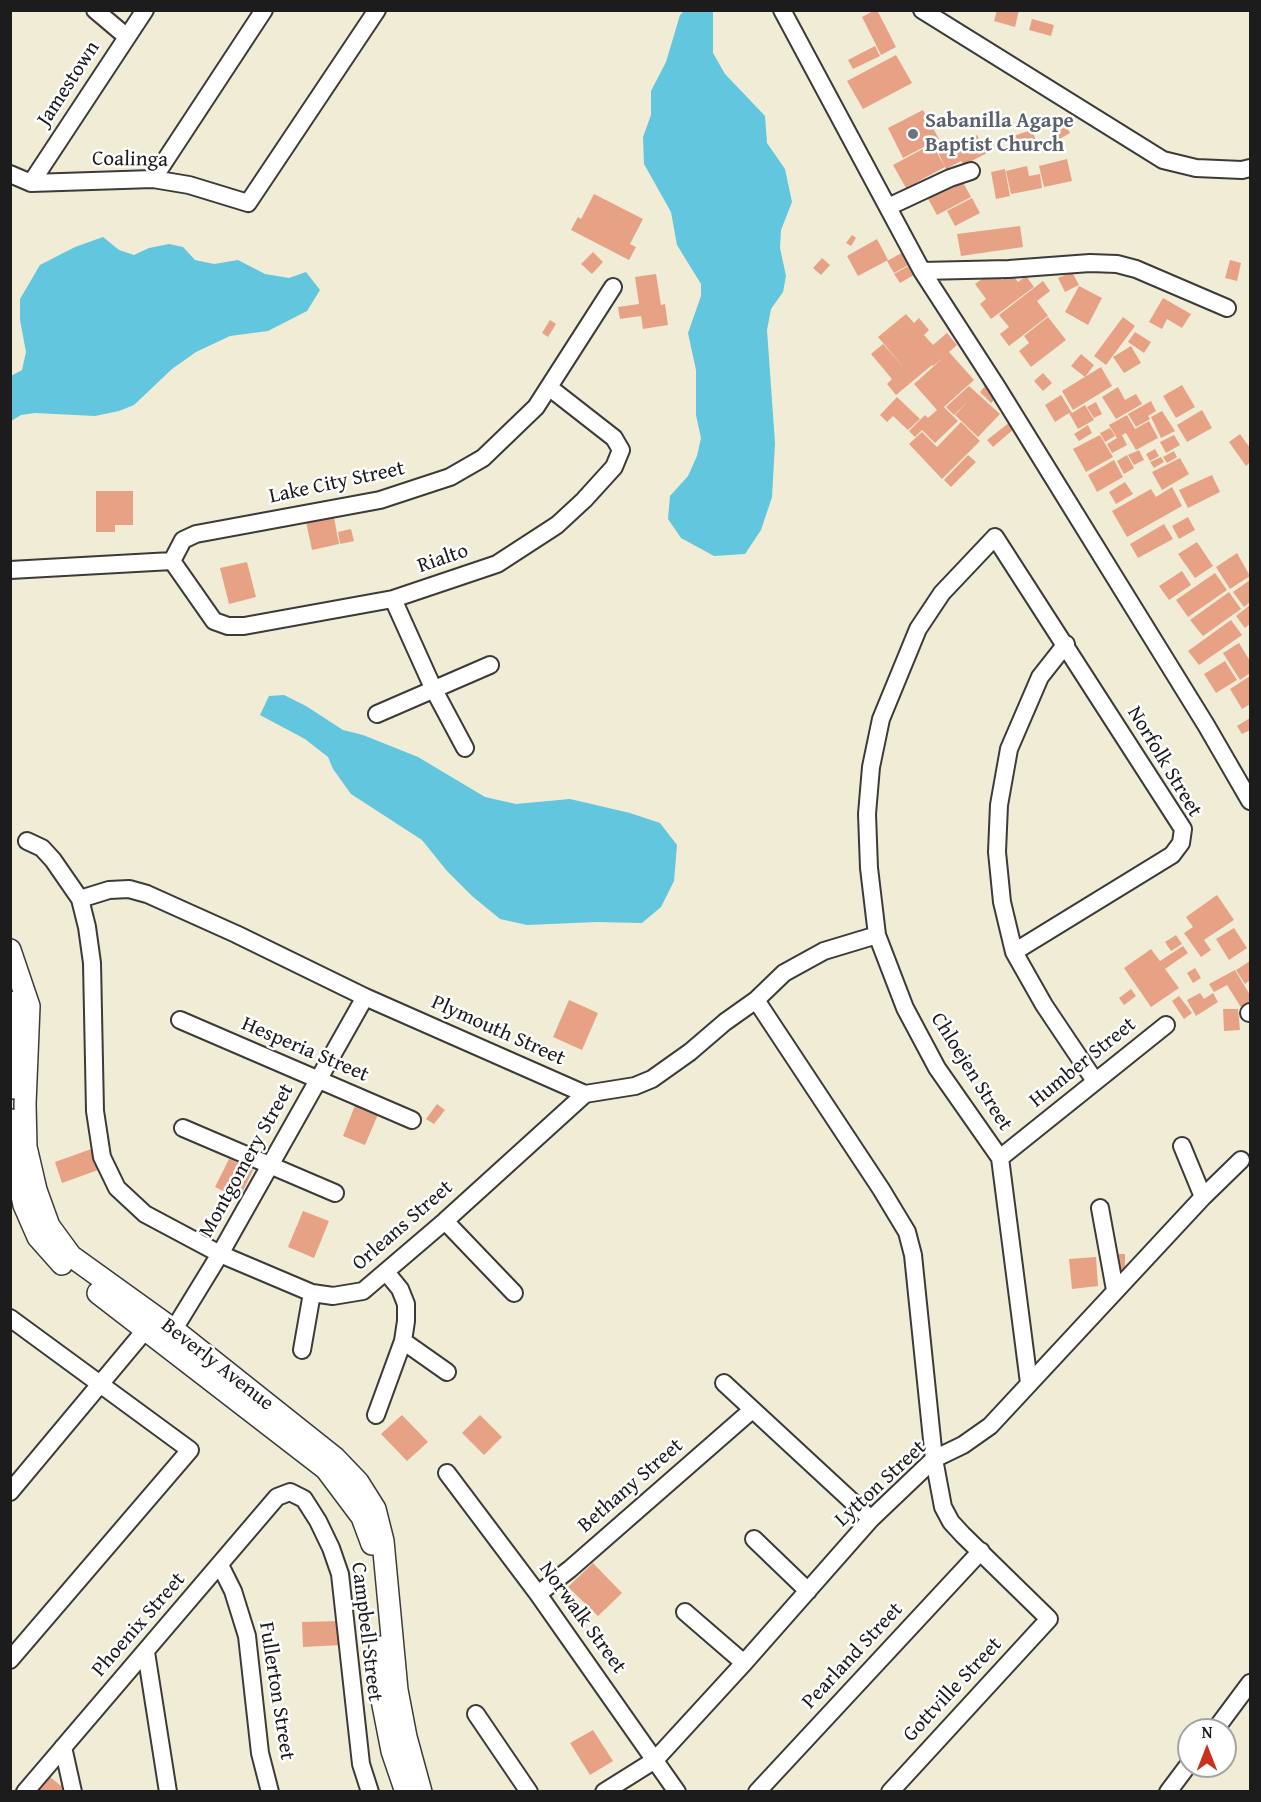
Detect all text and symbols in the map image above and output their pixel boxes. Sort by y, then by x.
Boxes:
street label: Jamestown [32,37,106,131]
place label: Sabanilla Agape Baptist Church [925,109,1074,159]
marker: Sabanilla Agape Baptist Church [906,127,920,141]
street label: Coalinga [92,147,168,173]
street label: Lake City Street [267,456,407,510]
street label: Rialto [414,539,472,579]
street label: Norfolk Street [1121,702,1207,822]
street label: Plymouth Street [427,990,569,1072]
street label: Chloejen Street [925,1008,1017,1136]
street label: Hesperia Street [238,1012,372,1088]
street label: Humber Street [1025,1012,1141,1114]
street label: Montgomery Street [194,1080,300,1242]
street label: Orleans Street [348,1175,458,1277]
street label: Beverly Avenue [156,1313,278,1417]
street label: Bethany Street [573,1434,689,1538]
street label: Lytton Street [830,1435,932,1533]
street label: Norwalk Street [533,1557,631,1679]
street label: Campbell Street [345,1561,387,1703]
street label: Phoenix Street [87,1568,191,1682]
street label: Pearland Street [797,1598,909,1714]
street label: Fullerton Street [253,1620,299,1762]
street label: Gottville Street [898,1633,1008,1747]
north arrow [1177,1718,1237,1778]
text: N [1202,1720,1212,1744]

